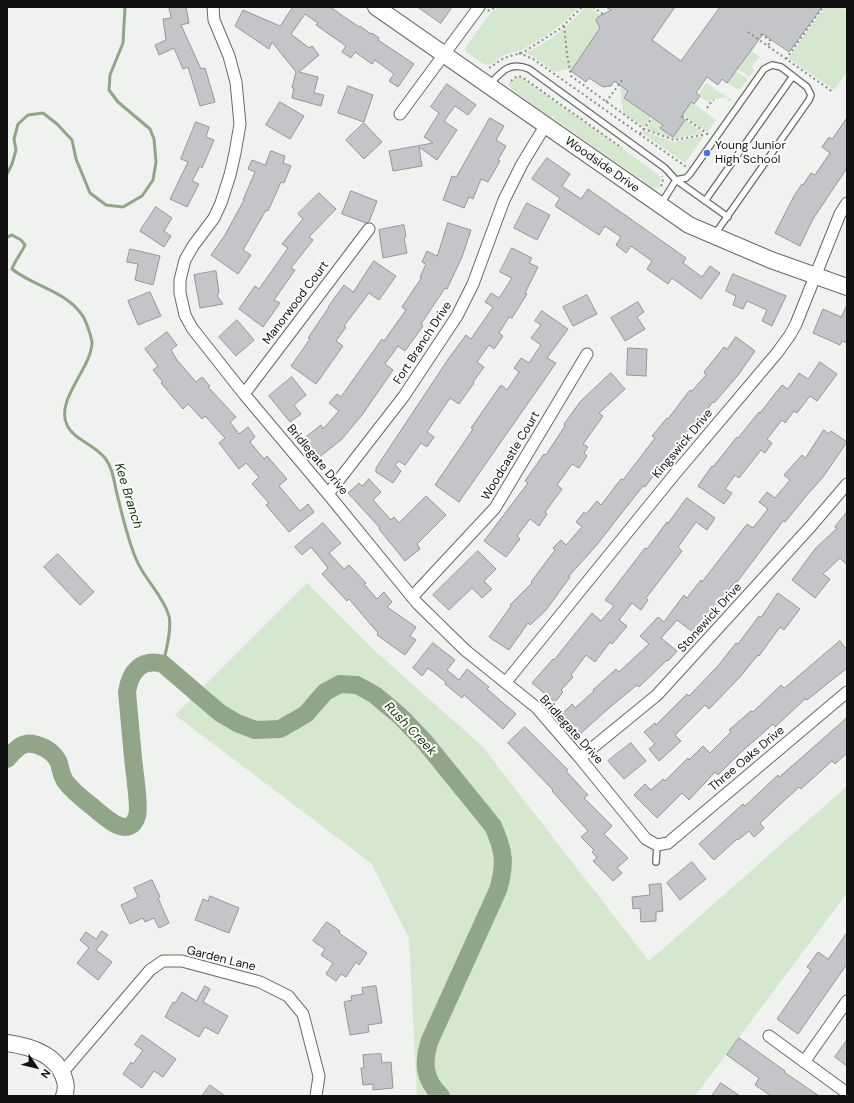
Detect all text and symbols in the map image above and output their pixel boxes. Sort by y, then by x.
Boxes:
street label: Woodside Drive [562,134,642,196]
place label: Young Junior High School [715,139,786,167]
marker: Young Junior High School [702,148,712,158]
street label: Manorwood Court [260,258,332,348]
street label: Fort Branch Drive [391,299,455,387]
street label: Kingswick Drive [650,406,716,482]
street label: Woodcastle Court [479,409,543,503]
street label: Bridlegate Drive [283,422,351,498]
water label: Kee Branch [111,461,145,531]
street label: Stonewick Drive [675,580,745,656]
street label: Bridlegate Drive [536,693,606,767]
water label: Rush Creek [381,699,439,759]
street label: Three Oaks Drive [706,723,788,795]
street label: Garden Lane [185,943,257,975]
north arrow [16,1047,56,1087]
text: N [38,1067,54,1081]

